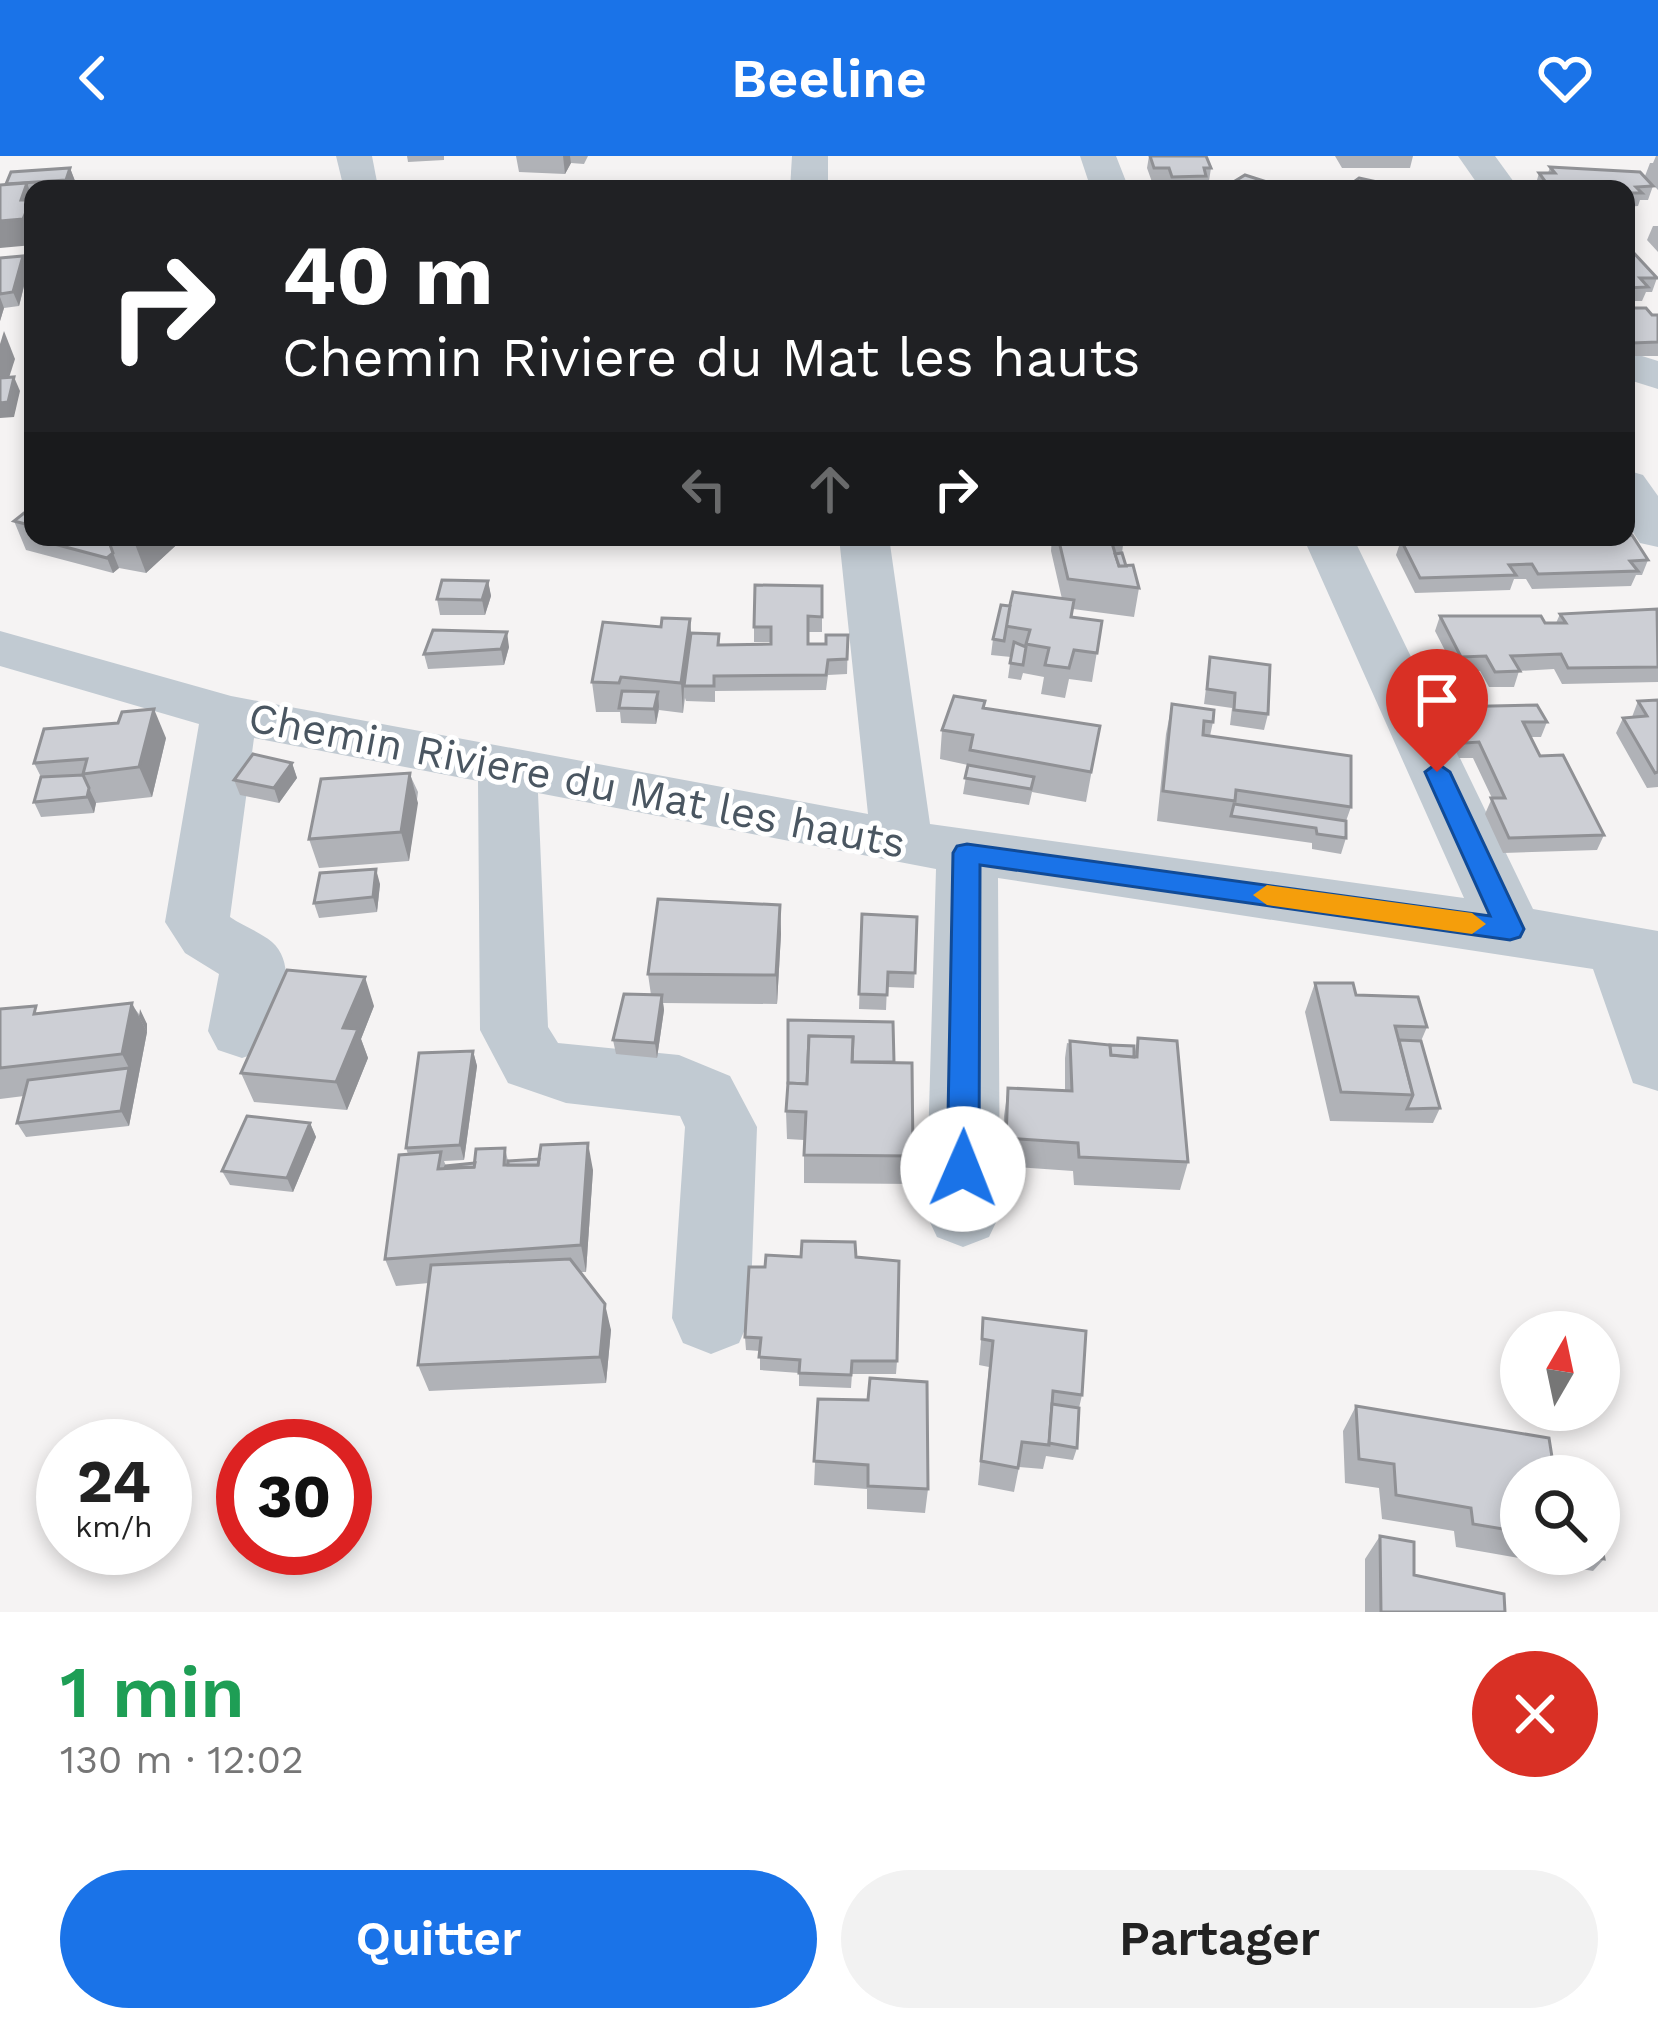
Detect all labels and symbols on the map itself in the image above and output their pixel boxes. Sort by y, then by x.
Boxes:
pin [1386,649,1488,772]
street label: Chemin Riviere du Mat les hauts [245,692,909,868]
position arrow [900,1106,1026,1232]
north arrow [1500,1311,1620,1431]
speed limit sign: 30 [216,1419,372,1575]

